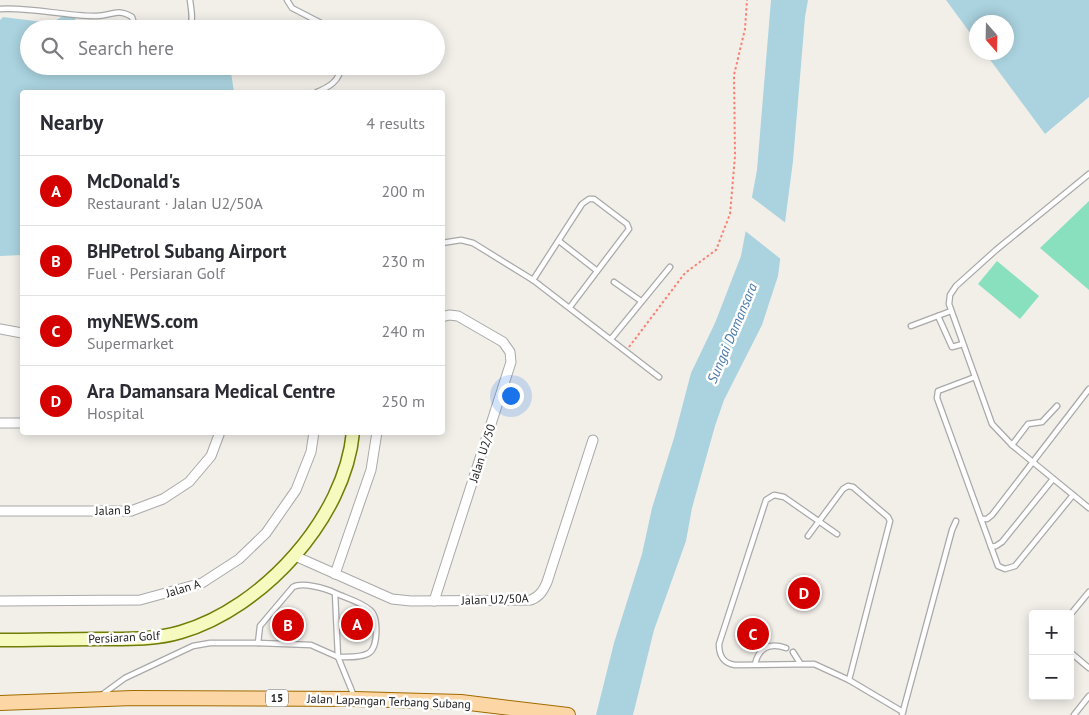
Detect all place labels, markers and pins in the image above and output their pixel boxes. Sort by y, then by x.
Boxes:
pin: D [788,574,820,612]
pin: A [341,605,373,643]
pin: B [272,606,304,644]
pin: C [737,615,769,653]

